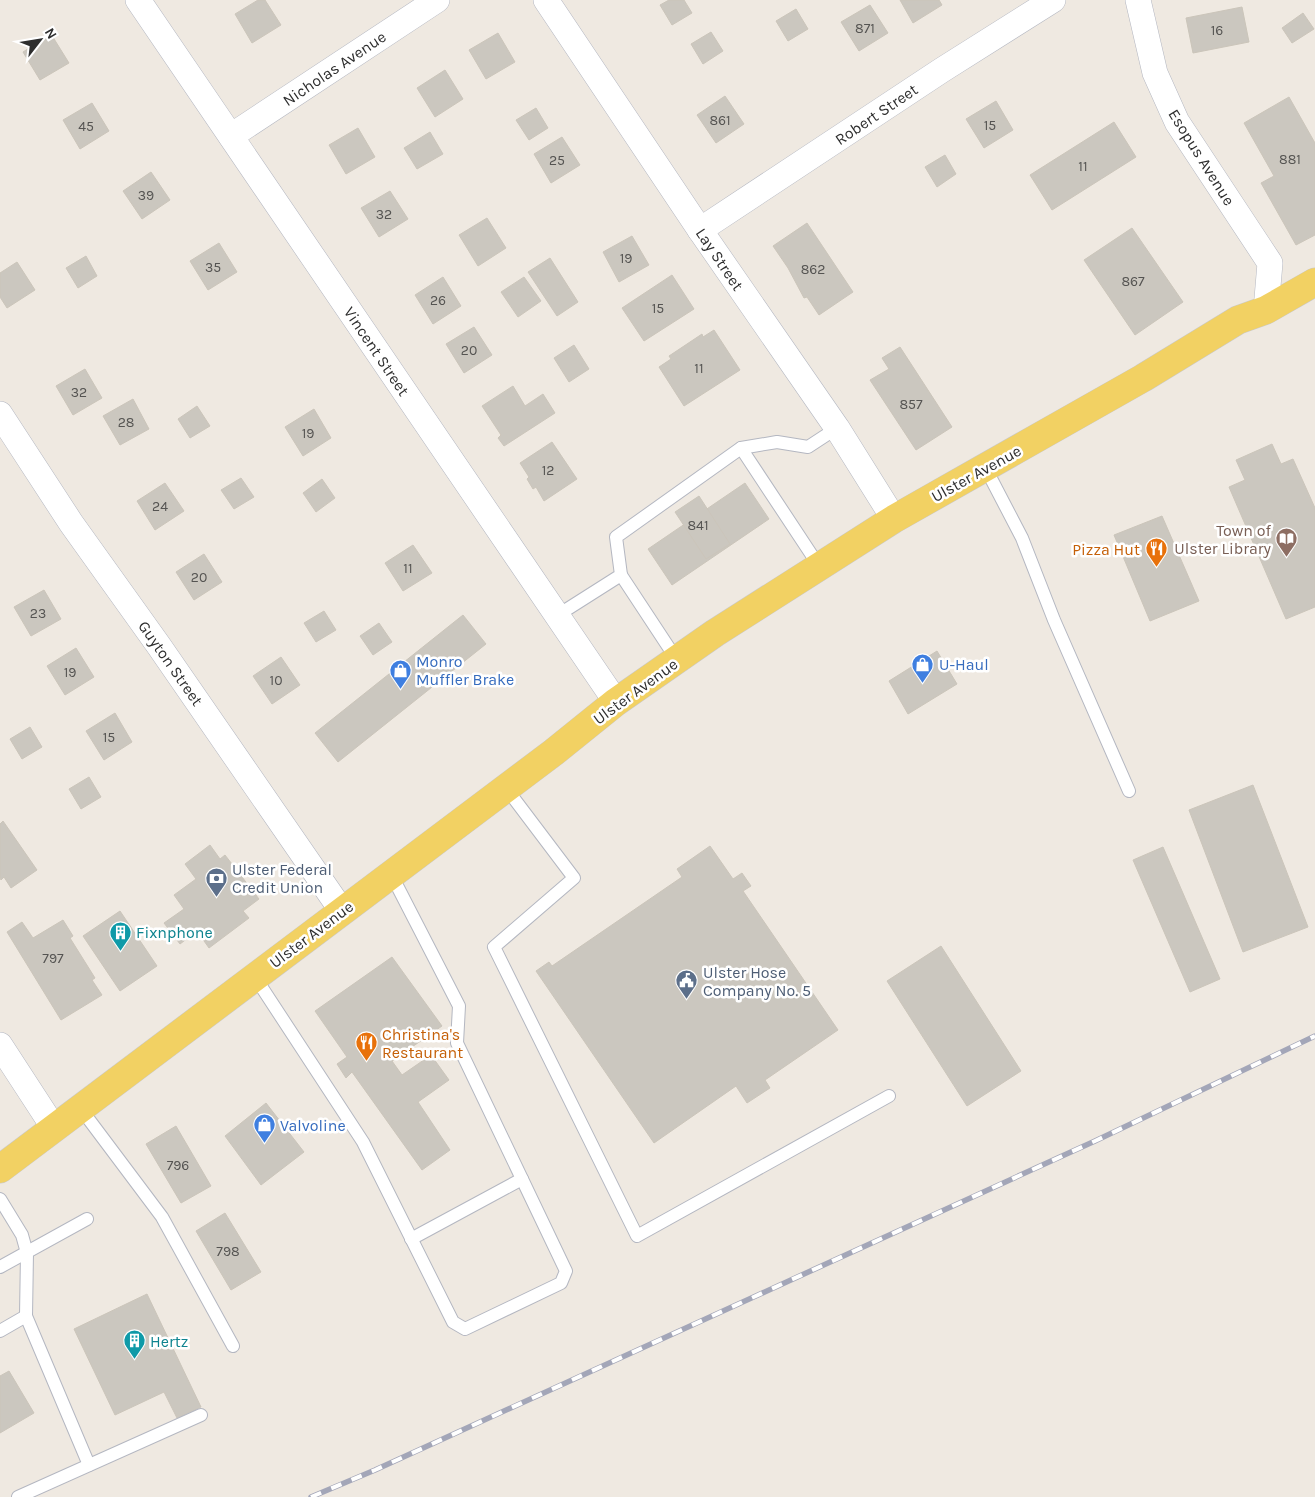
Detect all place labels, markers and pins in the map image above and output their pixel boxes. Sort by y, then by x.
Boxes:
place label: Town of Ulster Library [1174,521,1272,558]
library icon: Town of Ulster Library [1275,527,1299,558]
restaurant icon: Pizza Hut [1144,537,1168,568]
place label: Pizza Hut [1072,540,1140,559]
place label: Monro Muffler Brake [416,652,514,689]
shop icon: U-Haul [911,652,935,683]
place label: U-Haul [939,655,989,674]
shop icon: Monro Muffler Brake [388,658,412,689]
place label: Ulster Federal Credit Union [232,860,332,897]
bank icon: Ulster Federal Credit Union [204,866,228,897]
building icon: Fixnphone [108,920,132,951]
place label: Fixnphone [136,923,213,942]
place label: Ulster Hose Company No. 5 [703,963,811,1000]
public building icon: Ulster Hose Company No. 5 [675,969,699,1000]
place label: Christina's Restaurant [382,1025,463,1062]
restaurant icon: Christina's Restaurant [354,1031,378,1062]
shop icon: Valvoline [252,1113,276,1144]
place label: Valvoline [280,1116,346,1135]
building icon: Hertz [122,1329,146,1360]
place label: Hertz [150,1332,188,1351]

